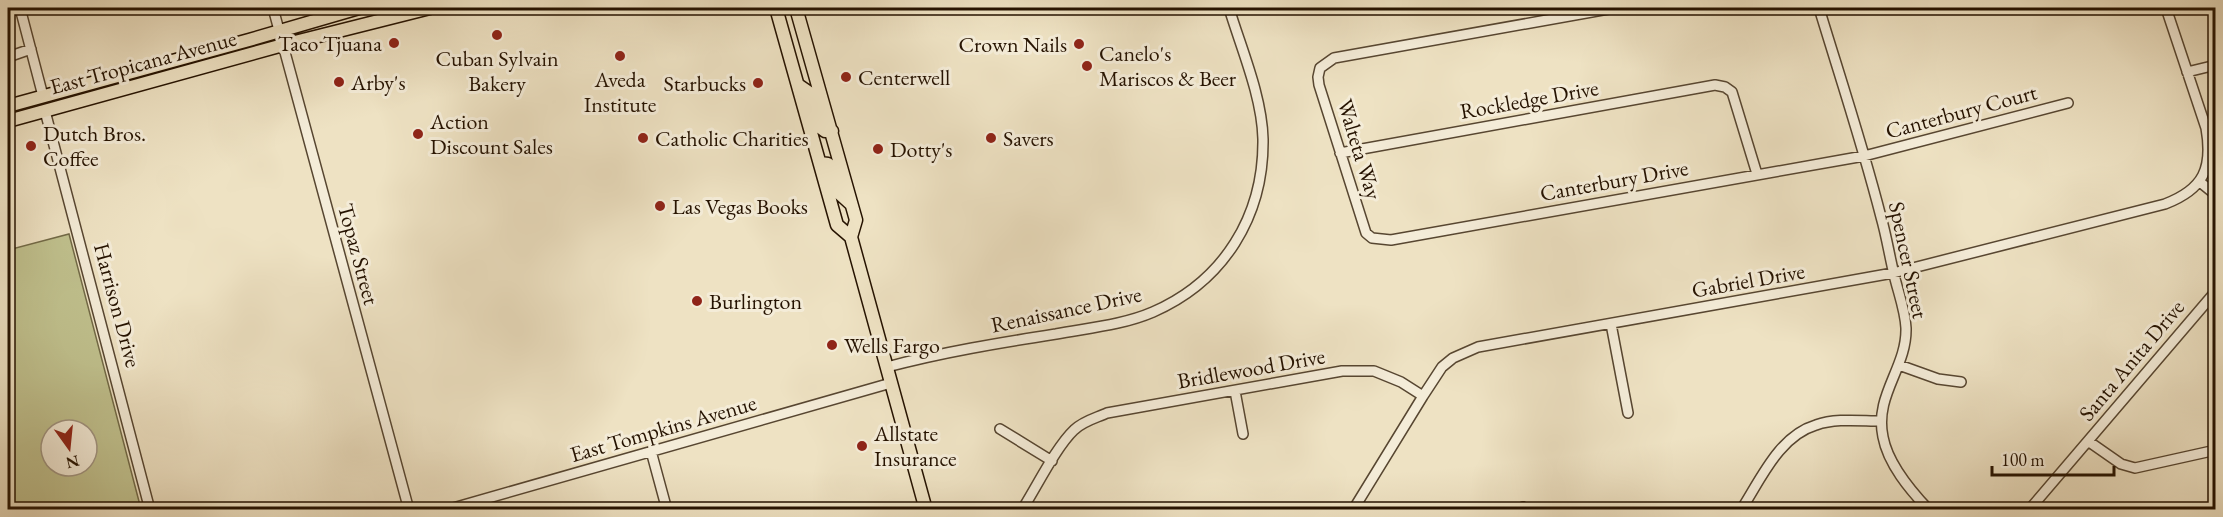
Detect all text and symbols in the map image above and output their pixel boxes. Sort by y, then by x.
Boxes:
street label: East Tropicana Avenue [47,24,240,101]
marker: Cuban Sylvain Bakery [490,28,504,42]
place label: Taco Tjuana [278,29,382,58]
place label: Crown Nails [958,30,1067,59]
marker: Taco Tjuana [387,36,401,50]
marker: Crown Nails [1072,37,1086,51]
place label: Canelo's Mariscos & Beer [1099,39,1237,93]
place label: Cuban Sylvain Bakery [435,44,559,98]
marker: Aveda Institute [613,49,627,63]
marker: Canelo's Mariscos & Beer [1080,59,1094,73]
place label: Centerwell [858,63,950,92]
place label: Aveda Institute [584,65,657,119]
place label: Arby's [350,68,406,97]
place label: Starbucks [663,69,746,98]
marker: Centerwell [839,70,853,84]
street label: Rockledge Drive [1458,73,1601,126]
marker: Arby's [332,75,346,89]
marker: Starbucks [751,76,765,90]
street label: Canterbury Court [1882,77,2040,146]
street label: Walteta Way [1330,95,1389,203]
place label: Action Discount Sales [429,107,553,161]
place label: Dutch Bros. Coffee [43,119,146,173]
place label: Catholic Charities [655,124,809,153]
place label: Savers [1003,124,1054,153]
marker: Action Discount Sales [411,127,425,141]
marker: Catholic Charities [636,131,650,145]
marker: Savers [984,131,998,145]
place label: Dotty's [890,135,952,164]
marker: Dutch Bros. Coffee [24,139,38,153]
marker: Dotty's [871,142,885,156]
street label: Canterbury Drive [1538,153,1691,208]
place label: Las Vegas Books [672,192,808,221]
marker: Las Vegas Books [653,199,667,213]
street label: Spencer Street [1882,199,1935,321]
street label: Topaz Street [331,200,386,308]
street label: Harrison Drive [87,240,148,371]
street label: Gabriel Drive [1689,256,1807,305]
street label: Renaissance Drive [988,279,1144,340]
place label: Burlington [709,287,803,316]
street label: Santa Anita Drive [2072,293,2191,427]
marker: Burlington [690,294,704,308]
place label: Wells Fargo [844,331,940,360]
marker: Wells Fargo [825,338,839,352]
street label: Bridlewood Drive [1175,341,1328,396]
street label: East Tompkins Avenue [567,388,760,469]
north arrow [39,418,99,478]
place label: Allstate Insurance [873,419,957,473]
marker: Allstate Insurance [855,439,869,453]
scale bar [1992,439,2114,477]
text: 100 m [2001,448,2045,471]
text: N [64,450,82,474]

